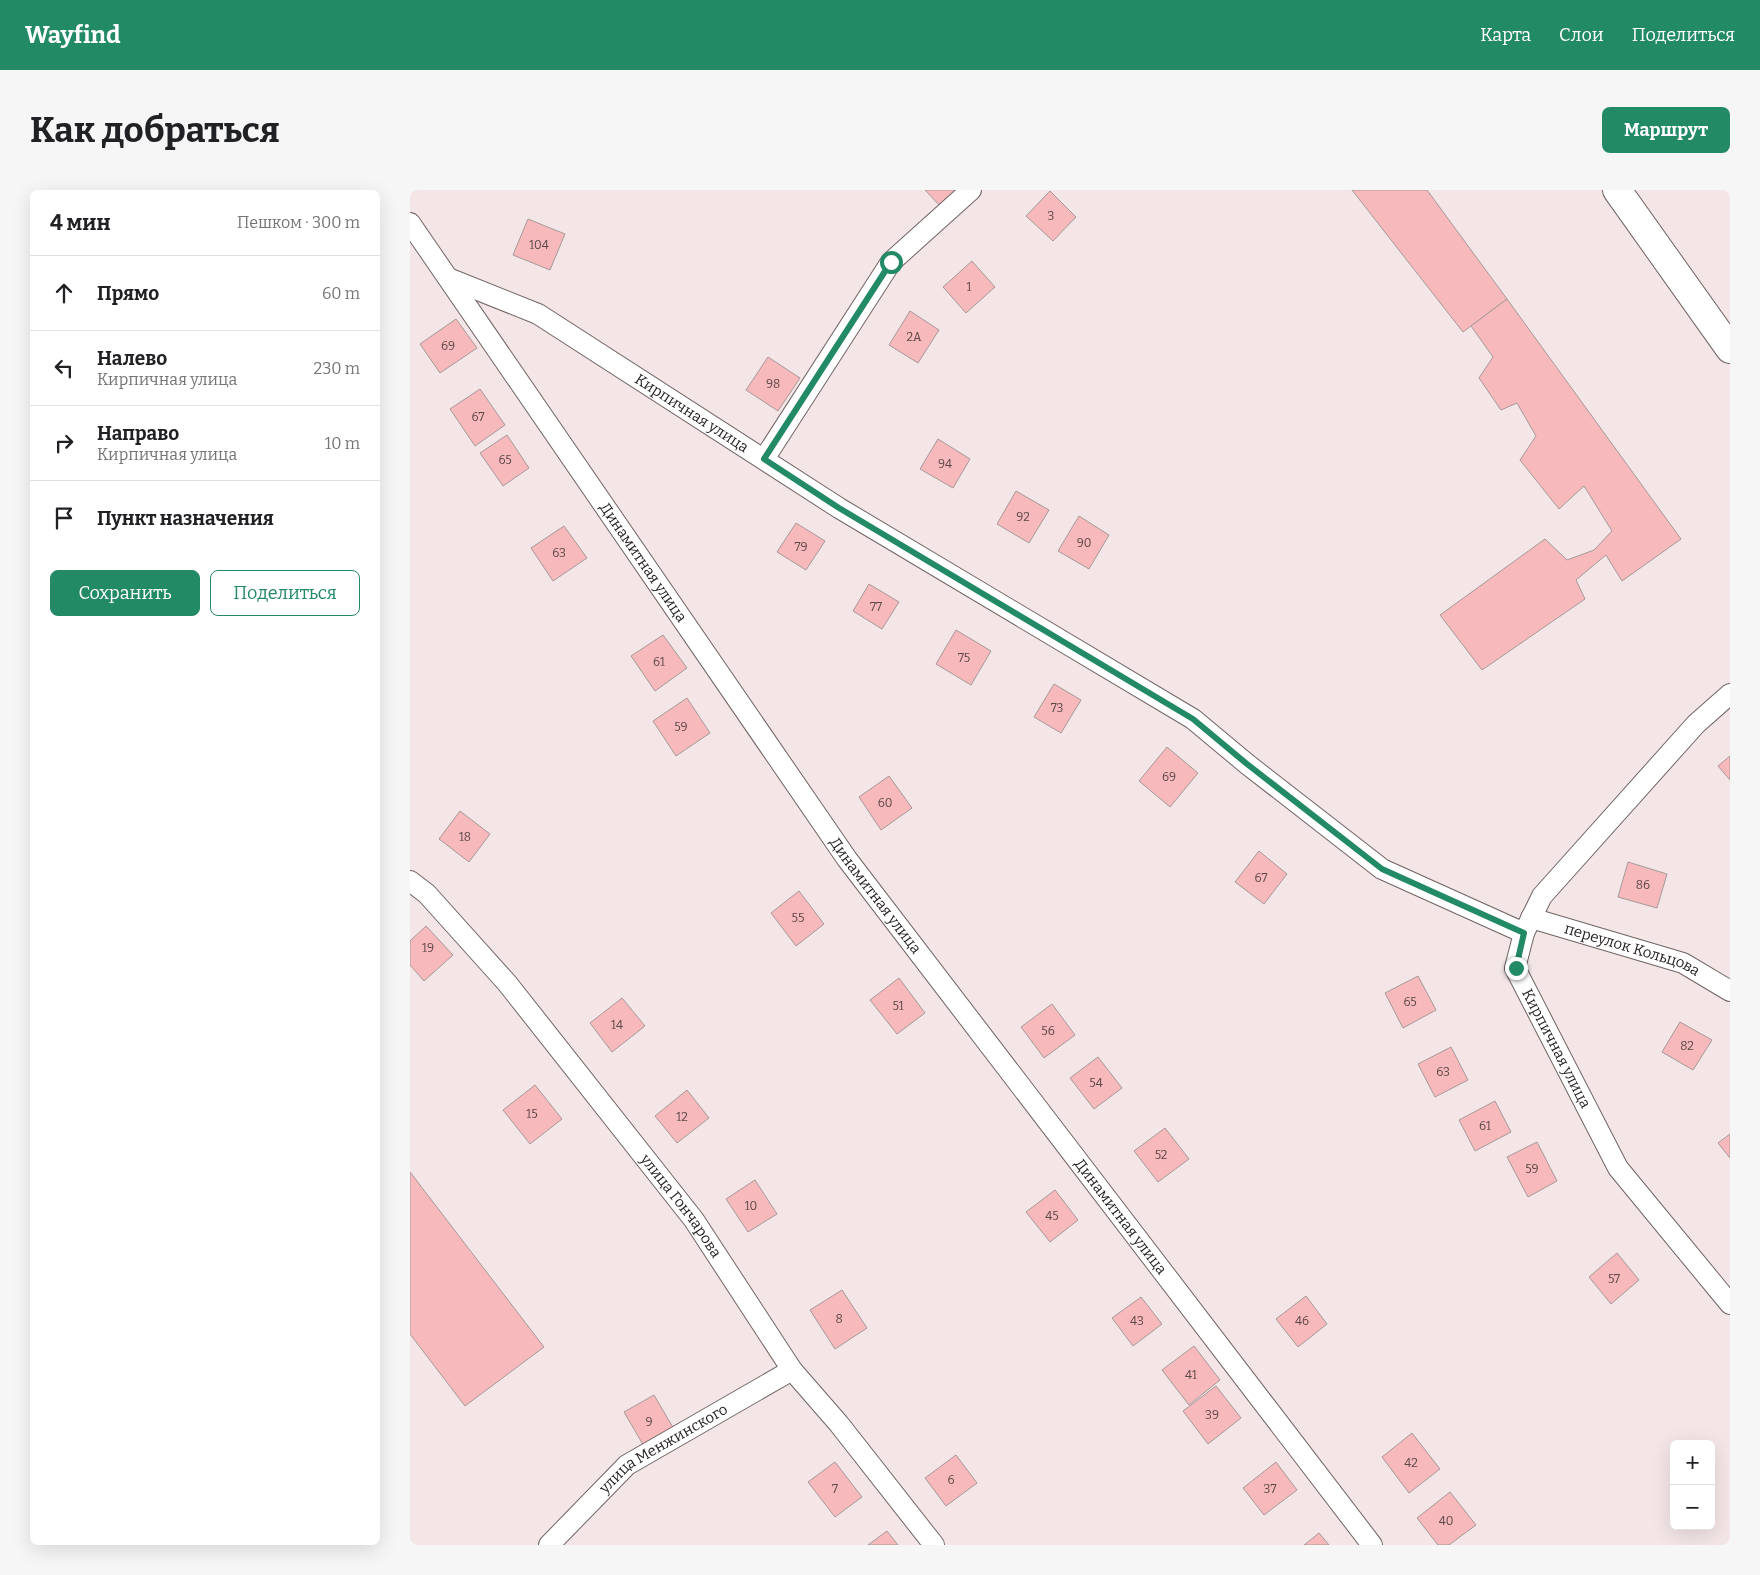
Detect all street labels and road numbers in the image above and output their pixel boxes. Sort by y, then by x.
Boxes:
street label: Кирпичная улица [632,370,752,456]
street label: Динамитная улица [596,499,691,626]
street label: Динамитная улица [826,834,925,957]
street label: переулок Кольцова [1562,919,1703,980]
street label: Кирпичная улица [1518,986,1595,1111]
street label: улица Гончарова [636,1150,725,1261]
street label: Динамитная улица [1071,1155,1171,1278]
street label: улица Менжинского [595,1400,731,1498]

